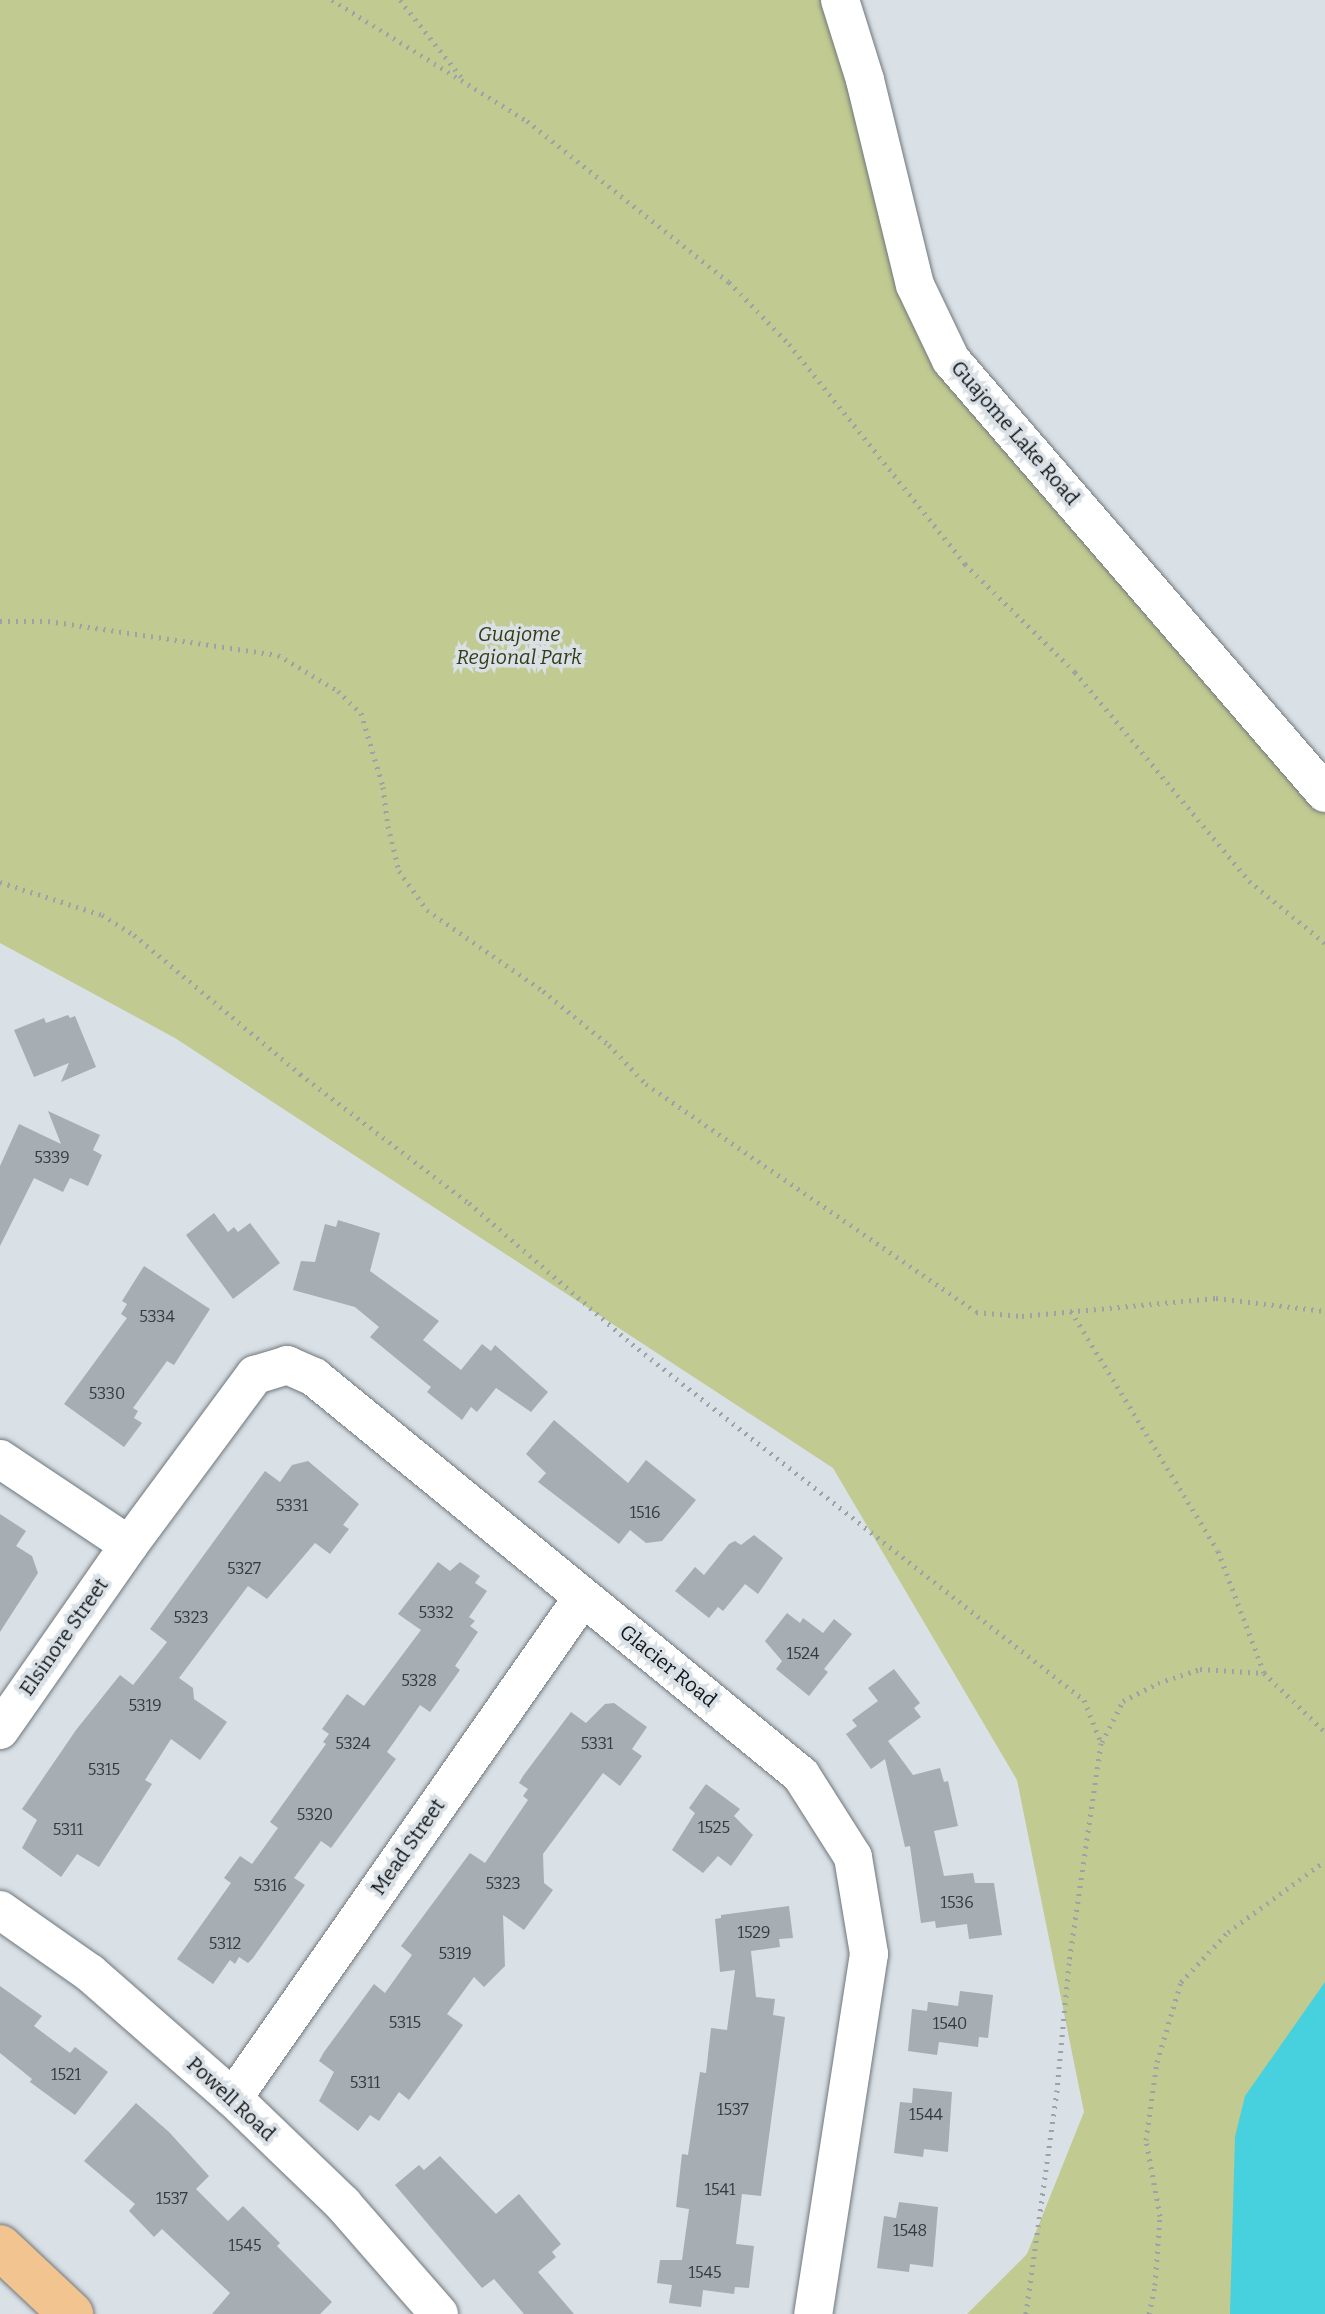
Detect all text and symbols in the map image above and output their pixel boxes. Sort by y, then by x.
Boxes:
street label: Guajome Lake Road [946,356,1084,510]
park label: Guajome Regional Park [456,622,582,669]
house number: 5339 [34,1148,70,1168]
house number: 5334 [139,1307,175,1327]
house number: 5330 [89,1384,125,1404]
house number: 5331 [276,1496,308,1516]
house number: 1516 [630,1503,660,1523]
house number: 5327 [227,1559,261,1579]
street label: Elsinore Street [15,1574,113,1700]
house number: 5332 [419,1603,453,1623]
house number: 5323 [173,1608,209,1628]
street label: Glacier Road [615,1620,721,1712]
house number: 1524 [787,1644,819,1664]
house number: 5328 [401,1671,437,1691]
house number: 5319 [128,1696,162,1716]
house number: 5324 [335,1734,371,1754]
house number: 5331 [581,1734,613,1754]
house number: 5315 [88,1760,120,1780]
street label: Mead Street [366,1794,450,1900]
house number: 5320 [297,1805,333,1825]
house number: 1525 [698,1818,730,1838]
house number: 5311 [53,1820,83,1840]
house number: 5323 [485,1874,521,1894]
house number: 5316 [253,1876,287,1896]
house number: 1536 [940,1893,974,1913]
house number: 1529 [738,1923,770,1943]
house number: 5312 [209,1934,241,1954]
house number: 5319 [438,1944,472,1964]
house number: 5315 [389,2013,421,2033]
house number: 1540 [933,2014,967,2034]
street label: Powell Road [182,2052,280,2146]
house number: 1521 [51,2065,81,2085]
house number: 5311 [350,2073,380,2093]
house number: 1537 [717,2100,749,2120]
house number: 1544 [909,2105,943,2125]
house number: 1541 [705,2180,735,2200]
house number: 1537 [156,2189,188,2209]
house number: 1548 [893,2221,927,2241]
house number: 1545 [229,2236,261,2256]
house number: 1545 [689,2263,721,2283]

